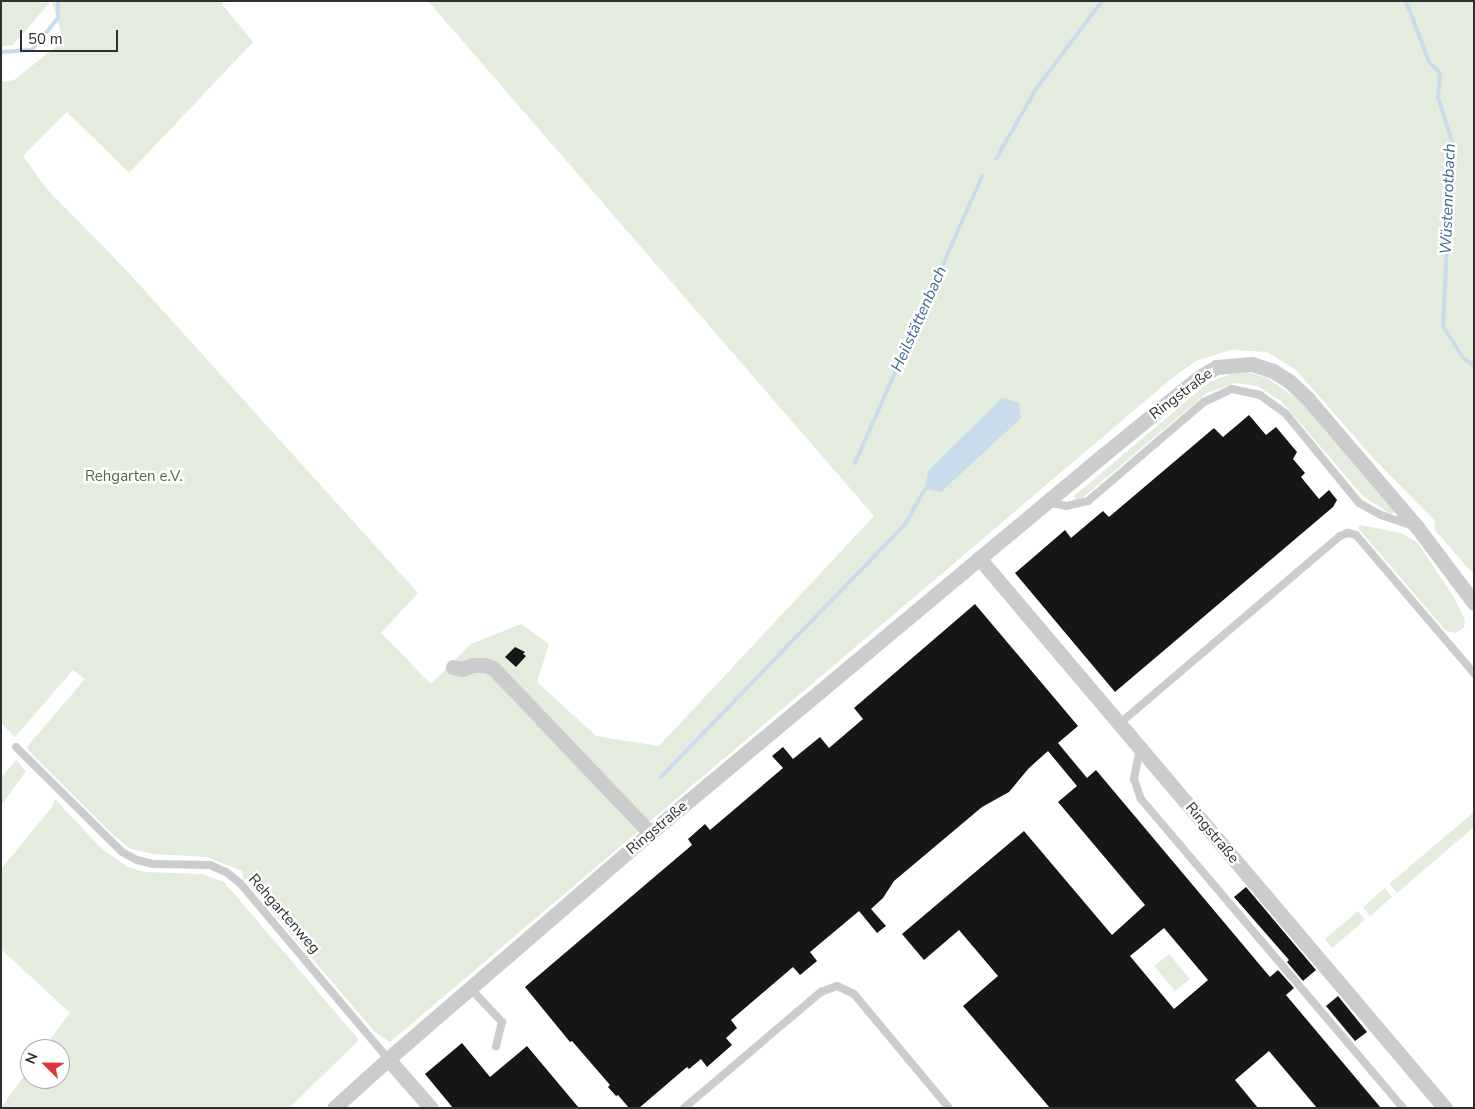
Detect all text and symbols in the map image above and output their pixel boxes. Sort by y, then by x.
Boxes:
scale bar [22,20,120,52]
text: 50 m [28,29,63,49]
water label: Wüstenrotbach [1436,143,1460,255]
water label: Heilstättenbach [887,263,951,375]
street label: Ringstraße [1146,365,1216,423]
park label: Rehgarten e.V. [85,468,183,486]
street label: Ringstraße [623,797,691,859]
street label: Ringstraße [1181,799,1243,867]
street label: Rehgartenweg [244,870,324,958]
north arrow [20,1039,70,1089]
text: N [21,1050,42,1067]

